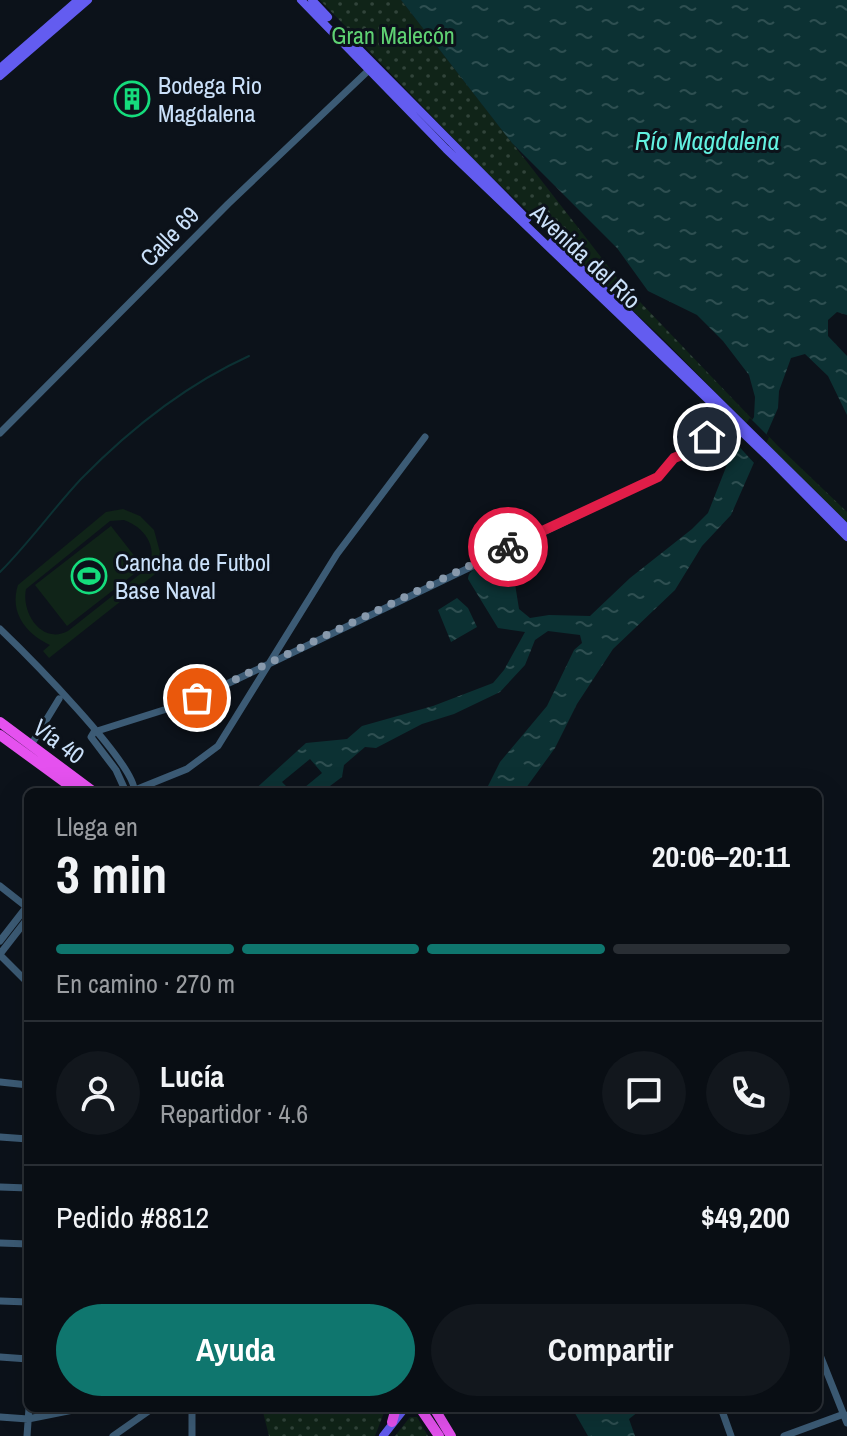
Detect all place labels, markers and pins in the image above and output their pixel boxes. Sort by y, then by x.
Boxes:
place label: Bodega Rio Magdalena [158,69,262,129]
building icon: Bodega Rio Magdalena [113,80,151,118]
pin [673,403,741,471]
place label: Cancha de Futbol Base Naval [115,546,270,606]
sports icon: Cancha de Futbol Base Naval [70,557,108,595]
pin [163,664,231,732]

